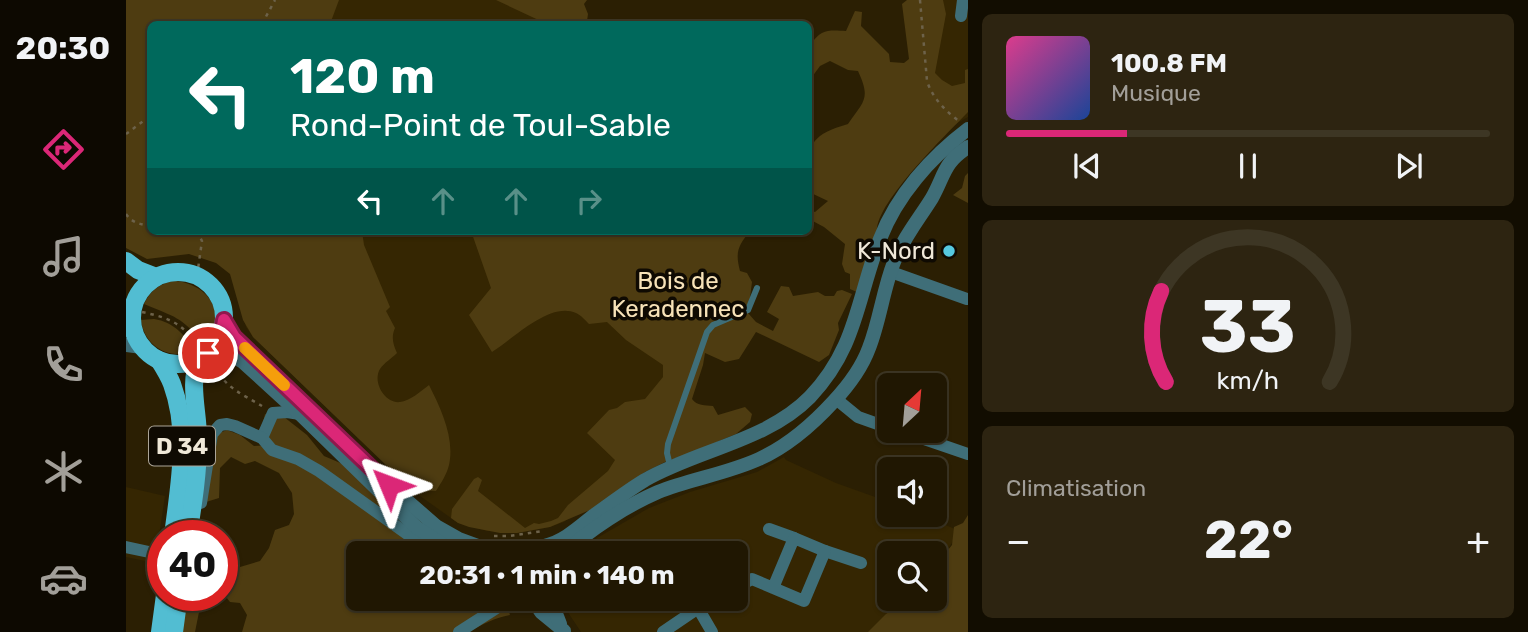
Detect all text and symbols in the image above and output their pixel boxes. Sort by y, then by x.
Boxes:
text: 20:30 [16,29,110,67]
text: 120 m [290,47,435,105]
text: 100.8 FM [1111,48,1227,79]
icon: left [175,49,266,140]
text: Musique [1111,79,1201,107]
text: Rond-Point de Toul-Sable [290,106,671,144]
icon: directions [39,125,88,174]
icon: previous [1068,147,1106,185]
icon: pause [1229,147,1267,185]
icon: next [1390,147,1428,185]
icon: left [351,182,389,220]
icon: ahead [424,182,462,220]
icon: ahead [497,182,535,220]
icon: right [570,182,608,220]
icon: music [39,232,88,281]
place label: K-Nord [857,237,935,265]
marker: K-Nord [941,243,957,259]
park label: Bois de Keradennec [612,267,744,323]
text: 33 [1200,284,1296,370]
pin [178,323,238,383]
icon: arrive [189,334,227,372]
icon: phone [39,340,88,389]
text: km/h [1217,366,1279,395]
north arrow [877,373,947,443]
map controls [877,373,947,611]
road number: D 34 [149,426,215,466]
icon: climate [39,447,88,496]
position arrow [352,448,426,522]
button: sound [877,457,947,527]
text: Climatisation [1006,474,1146,502]
text: 22° [1204,509,1293,571]
text: − [1006,518,1031,564]
text: + [1466,518,1490,564]
speed limit sign: 40 [147,520,238,611]
button: search [877,541,947,611]
icon: car [39,554,88,603]
text: 20:31 · 1 min · 140 m [419,560,675,591]

